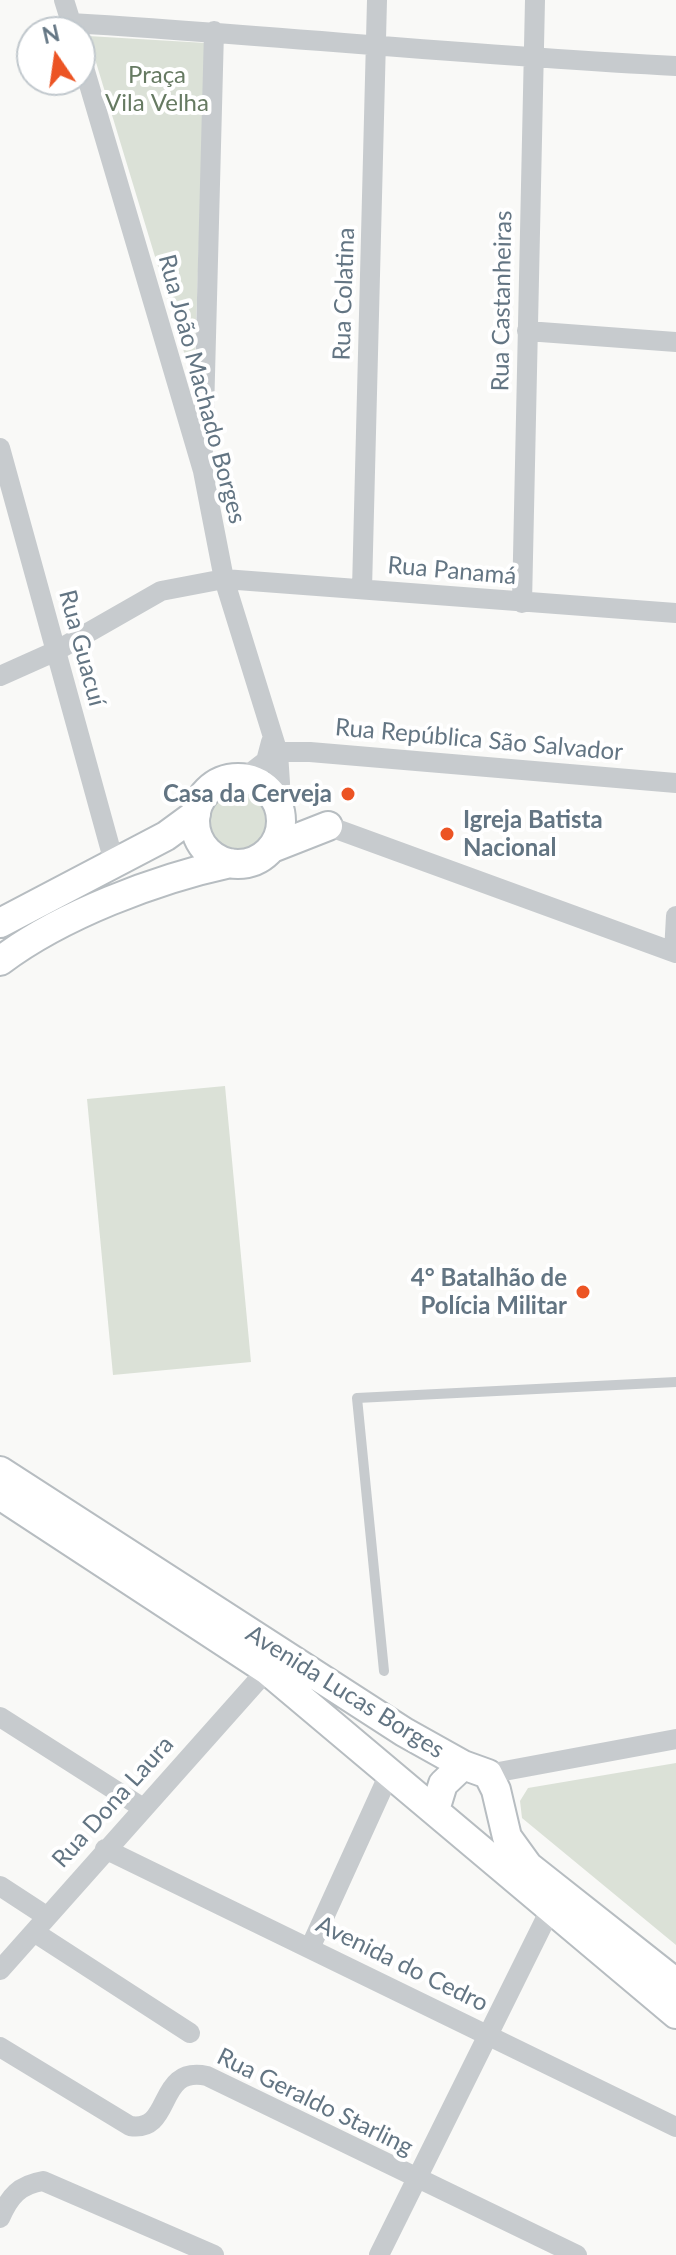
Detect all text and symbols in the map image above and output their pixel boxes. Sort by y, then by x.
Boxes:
north arrow [16,16,96,96]
text: N [40,19,62,49]
park label: Praça Vila Velha [105,61,209,117]
street label: Rua Castanheiras [486,210,518,392]
street label: Rua Colatina [327,227,361,361]
street label: Rua João Machado Borges [152,251,252,527]
street label: Rua Panamá [387,551,517,591]
street label: Rua Guacuí [53,587,111,709]
street label: Rua República São Salvador [334,713,624,767]
place label: Casa da Cerveja [163,780,332,808]
marker: Casa da Cerveja [339,785,357,803]
place label: Igreja Batista Nacional [463,806,603,862]
marker: Igreja Batista Nacional [438,825,456,843]
place label: 4° Batalhão de Polícia Militar [411,1264,567,1320]
marker: 4° Batalhão de Polícia Militar [574,1283,592,1301]
street label: Avenida Lucas Borges [241,1619,449,1765]
street label: Rua Dona Laura [46,1730,180,1874]
street label: Avenida do Cedro [311,1910,493,2018]
street label: Rua Geraldo Starling [212,2042,418,2162]

